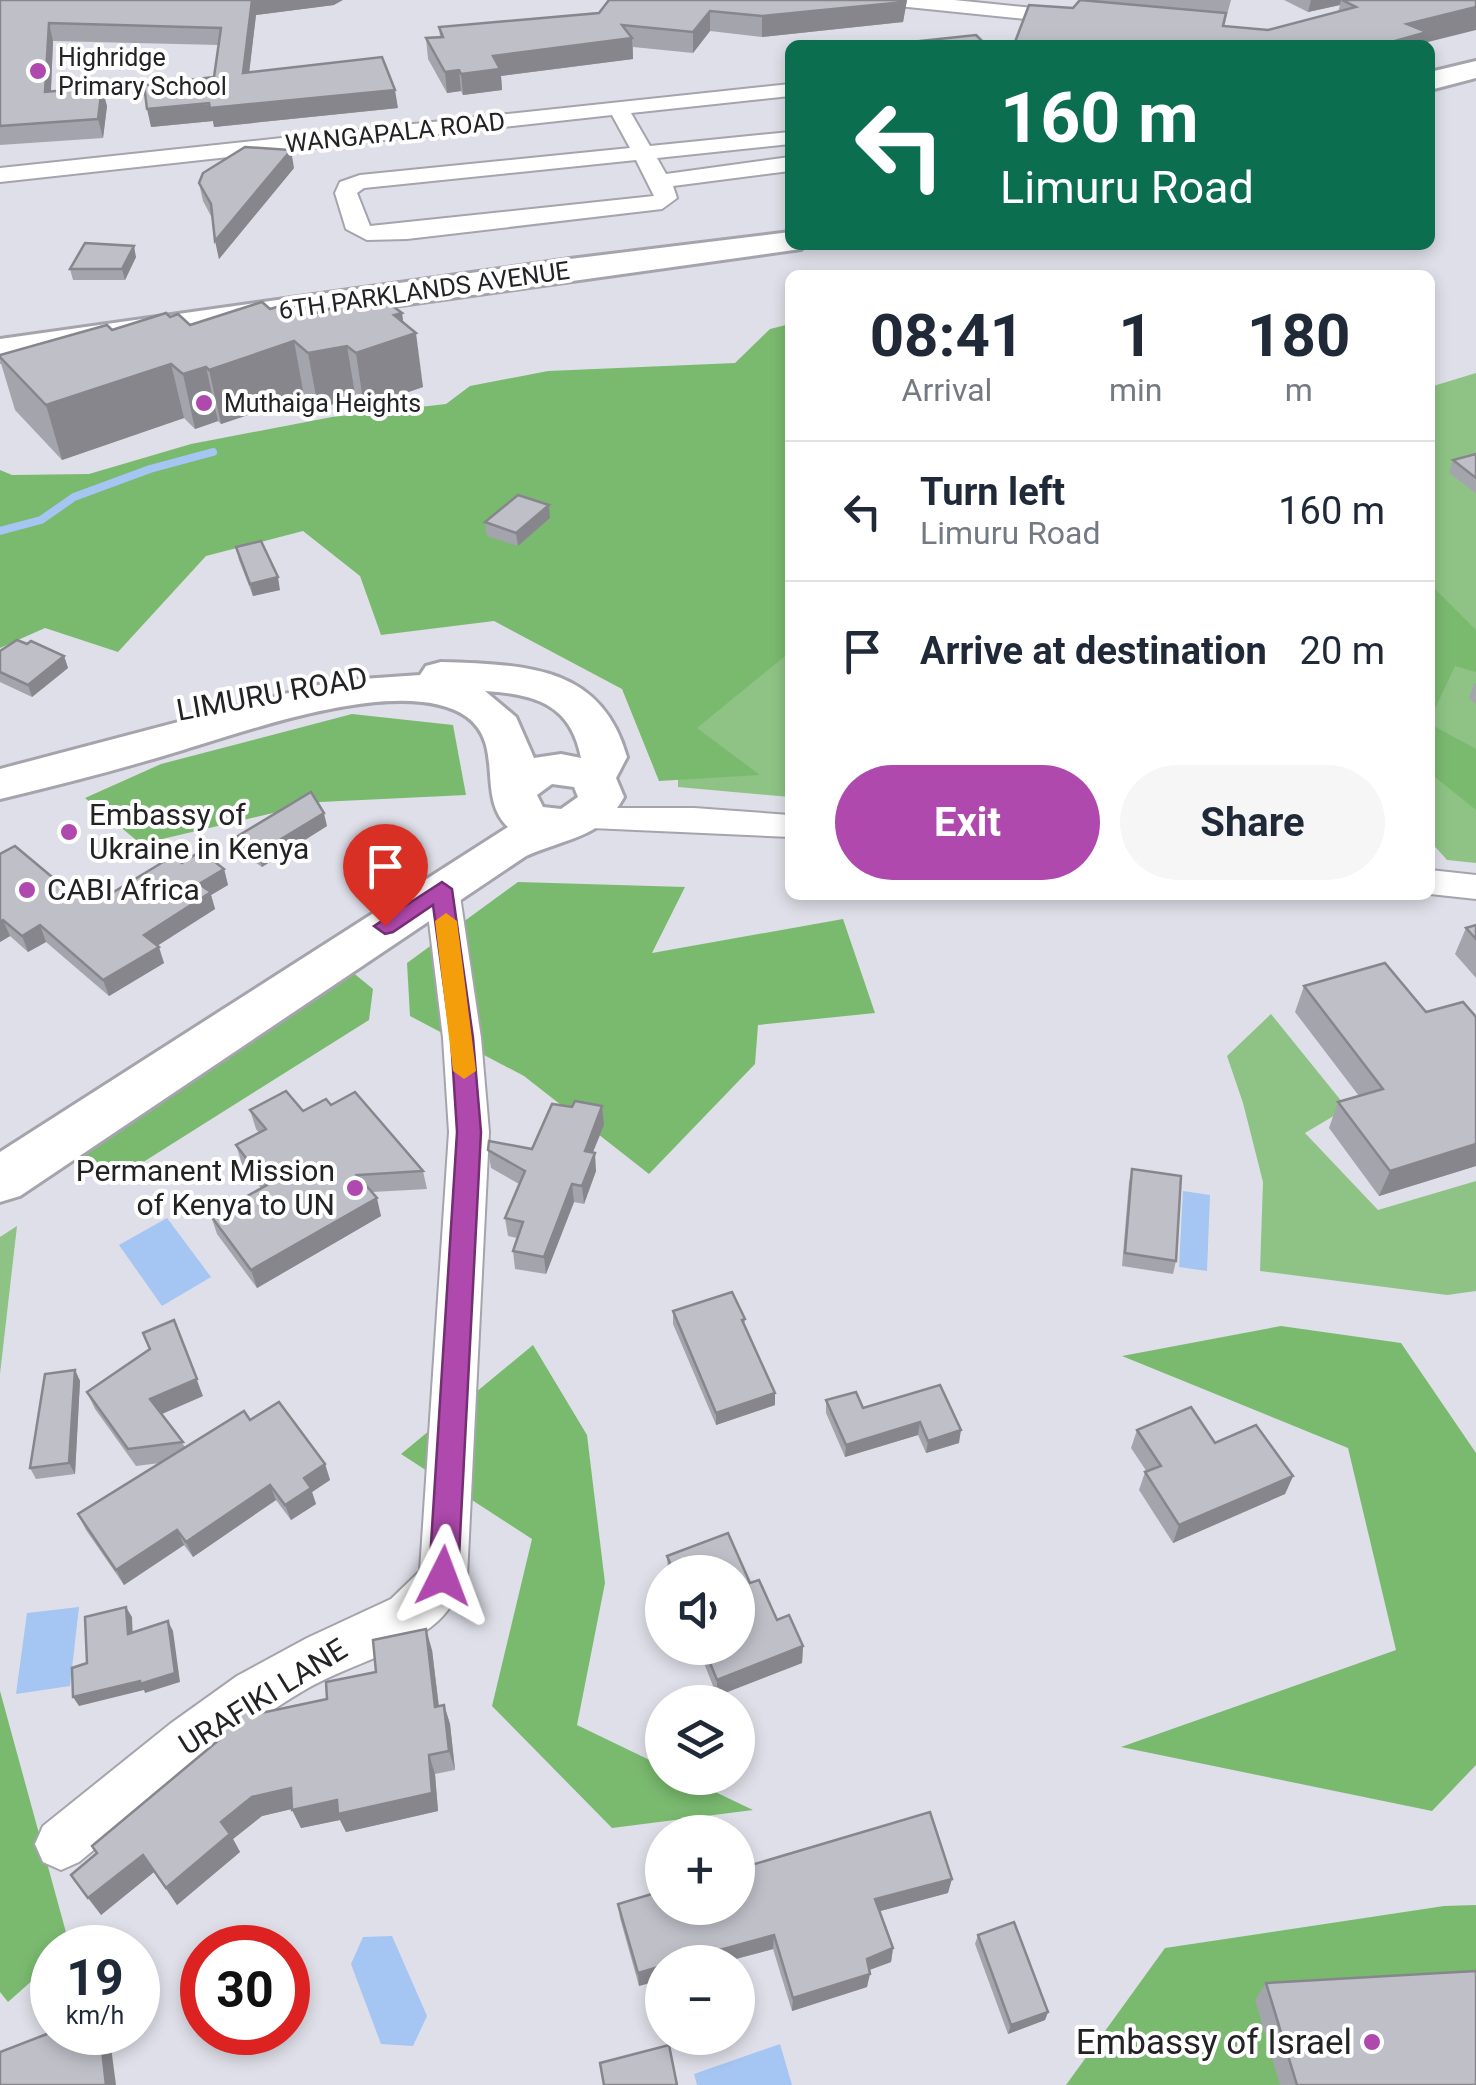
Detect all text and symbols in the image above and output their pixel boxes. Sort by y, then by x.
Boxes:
place label: Highridge Primary School [58,43,227,101]
marker: Highridge Primary School [27,60,49,82]
text: 160 m [1000,77,1199,159]
icon: left [835,80,965,210]
street label: WANGAPALA ROAD [284,107,506,158]
text: Limuru Road [1000,161,1254,214]
street label: 6TH PARKLANDS AVENUE [277,256,571,325]
text: 08:41 [870,300,1024,371]
text: 1 [1118,300,1153,371]
text: 180 [1247,300,1350,371]
text: Arrival [902,371,992,409]
text: min [1109,371,1162,409]
text: m [1285,371,1313,409]
place label: Muthaiga Heights [224,389,421,418]
marker: Muthaiga Heights [193,392,215,414]
text: Turn left [920,470,1065,514]
icon: left [835,484,890,539]
text: 160 m [1278,489,1385,533]
text: Limuru Road [920,514,1101,552]
icon: arrive [835,624,890,679]
text: Arrive at destination [920,629,1267,673]
text: 20 m [1300,629,1385,673]
street label: LIMURU ROAD [174,659,370,728]
button: Exit [835,765,1100,880]
button: Share [1120,765,1385,880]
place label: Embassy of Ukraine in Kenya [89,797,309,866]
marker: Embassy of Ukraine in Kenya [58,821,80,843]
pin [343,824,428,927]
icon: arrive [358,839,413,894]
place label: CABI Africa [47,872,200,907]
marker: CABI Africa [16,879,38,901]
place label: Permanent Mission of Kenya to UN [76,1153,335,1222]
marker: Permanent Mission of Kenya to UN [344,1177,366,1199]
position arrow [391,1524,495,1628]
map controls [645,1555,755,2055]
button: sound [645,1555,755,1665]
street label: URAFIKI LANE [172,1631,353,1762]
button: layers [645,1685,755,1795]
button: + [645,1815,755,1925]
speed limit sign: 30 [180,1925,310,2055]
button: − [645,1945,755,2055]
text: 19 [66,1949,124,2007]
text: km/h [66,2001,124,2030]
place label: Embassy of Israel [1076,2022,1352,2063]
marker: Embassy of Israel [1361,2031,1383,2053]

